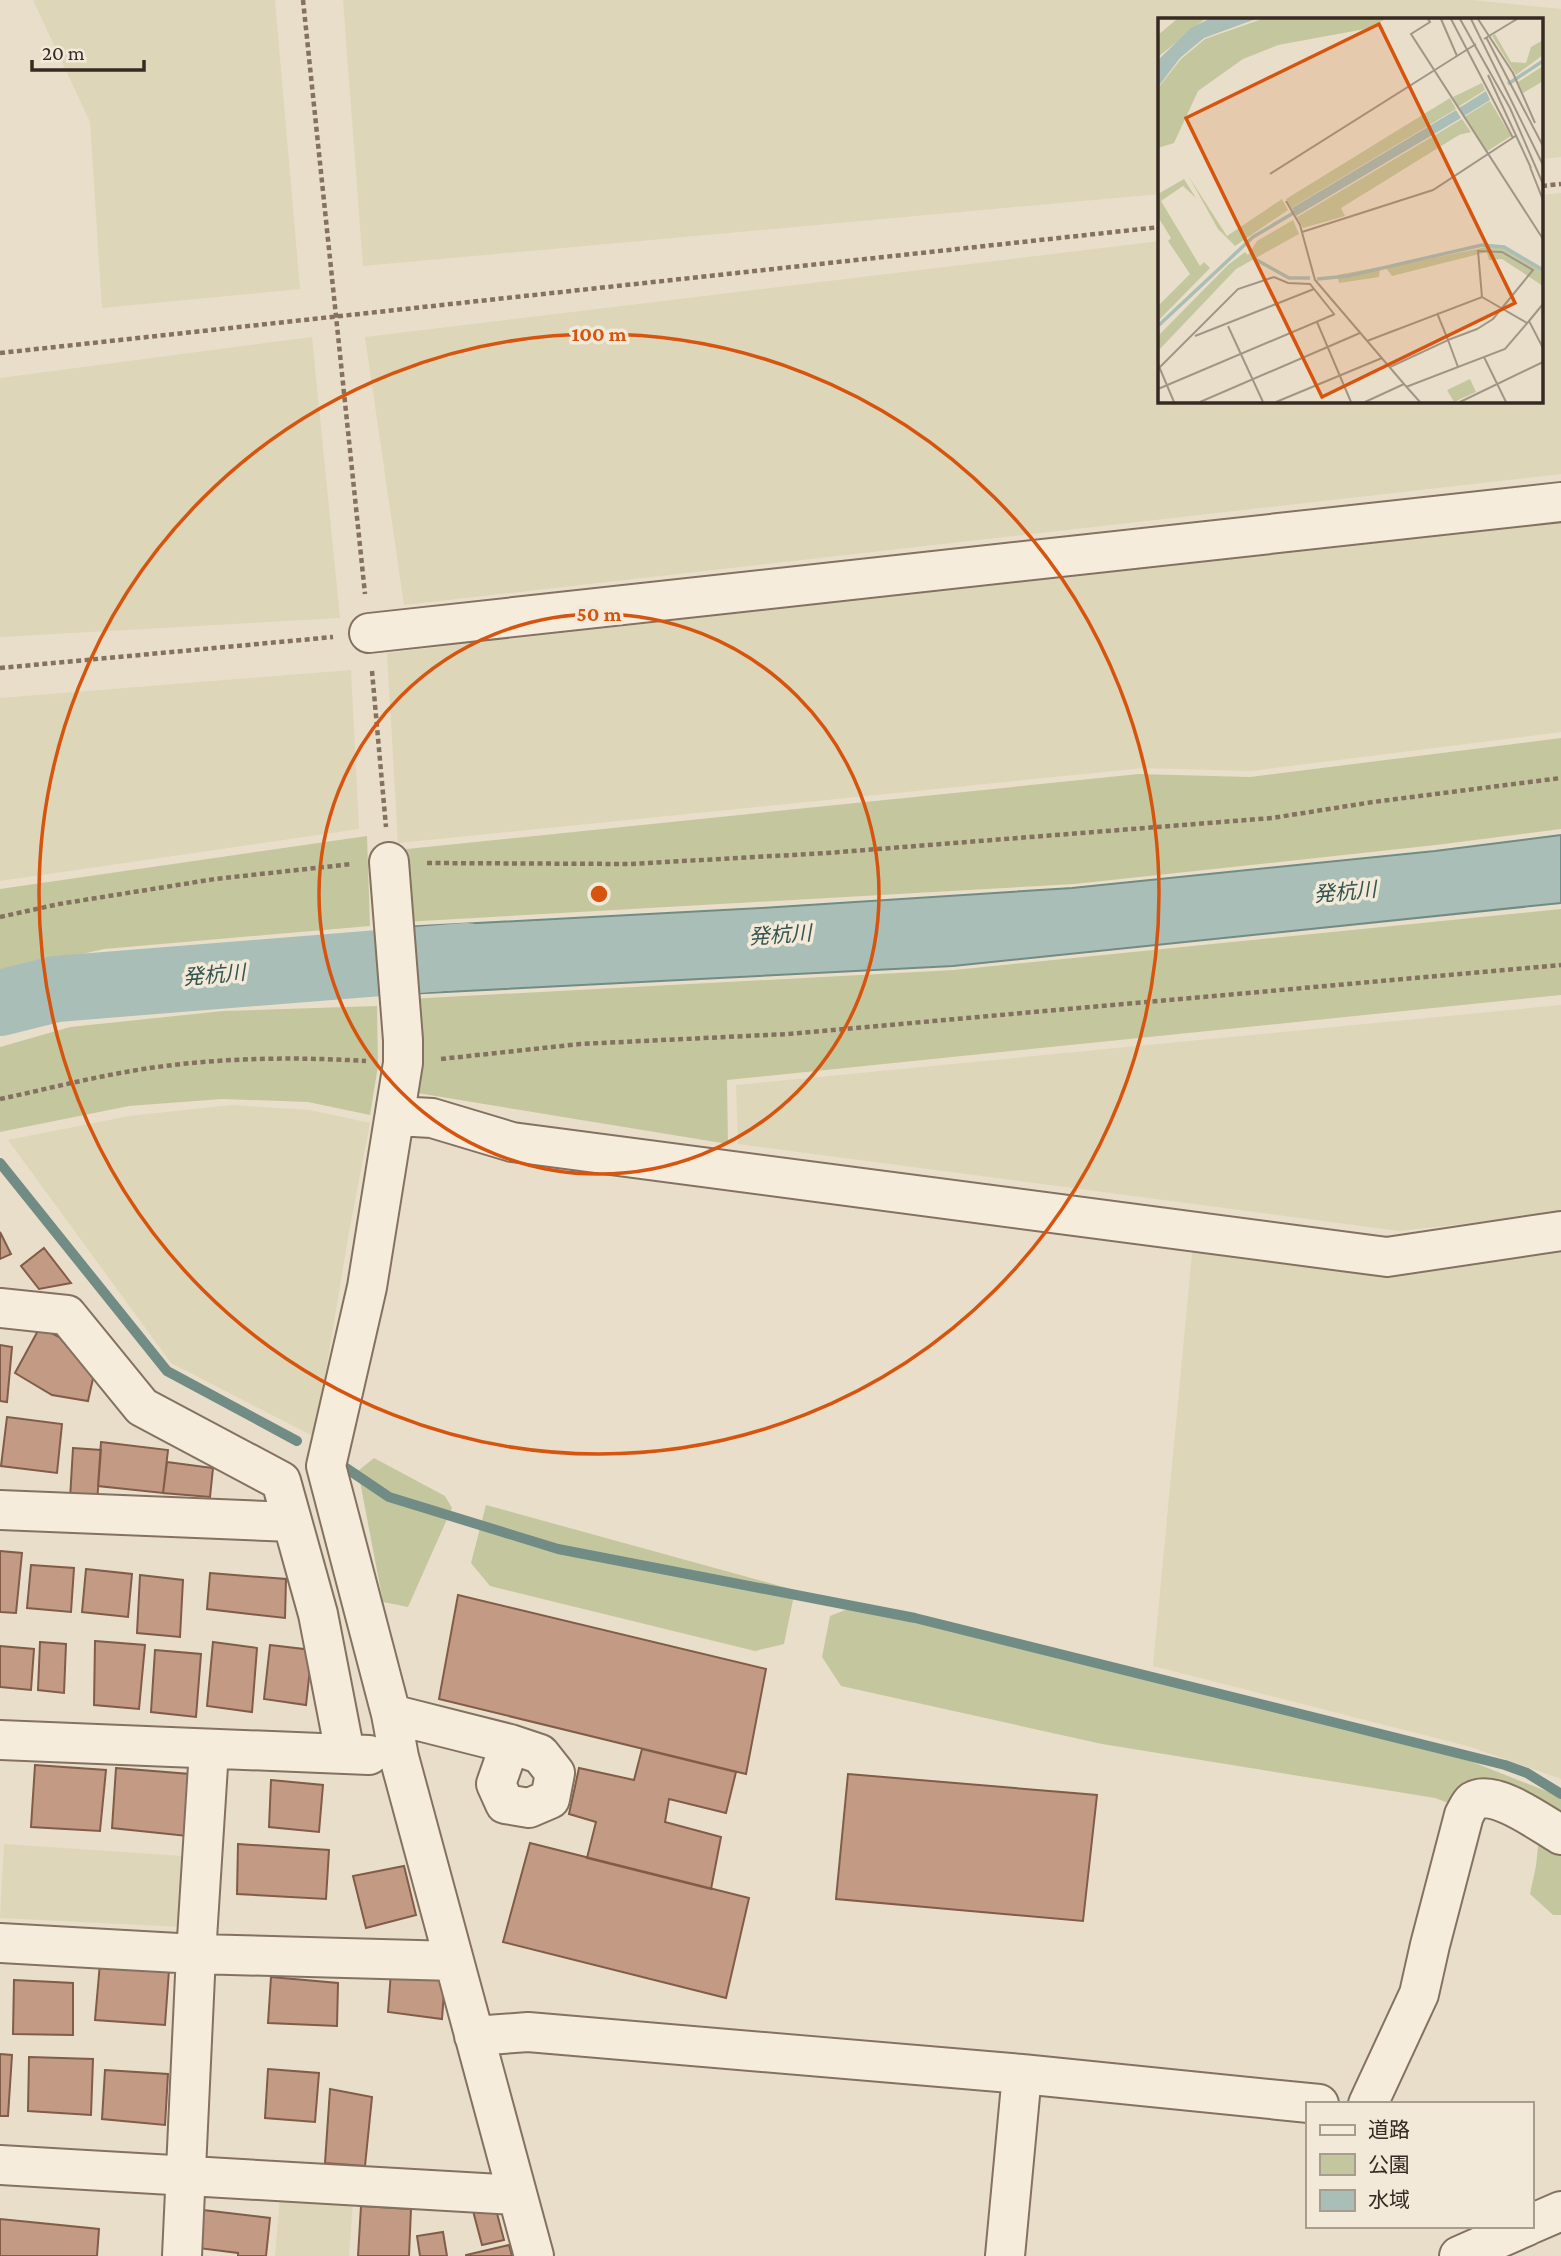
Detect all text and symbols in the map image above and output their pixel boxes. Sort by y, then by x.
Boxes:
inset map [1158,18,1544,402]
scale bar [32,28,144,72]
text: 20 m [42,41,85,65]
text: 100 m [571,322,627,346]
text: 50 m [577,602,622,626]
water label: 発杭川 [1313,877,1379,907]
centre of rings [587,882,611,906]
water label: 発杭川 [748,921,814,949]
water label: 発杭川 [182,960,248,990]
legend [1306,2102,1533,2228]
text: 道路 [1368,2118,1410,2142]
text: 公園 [1368,2153,1410,2177]
text: 水域 [1368,2188,1410,2212]

